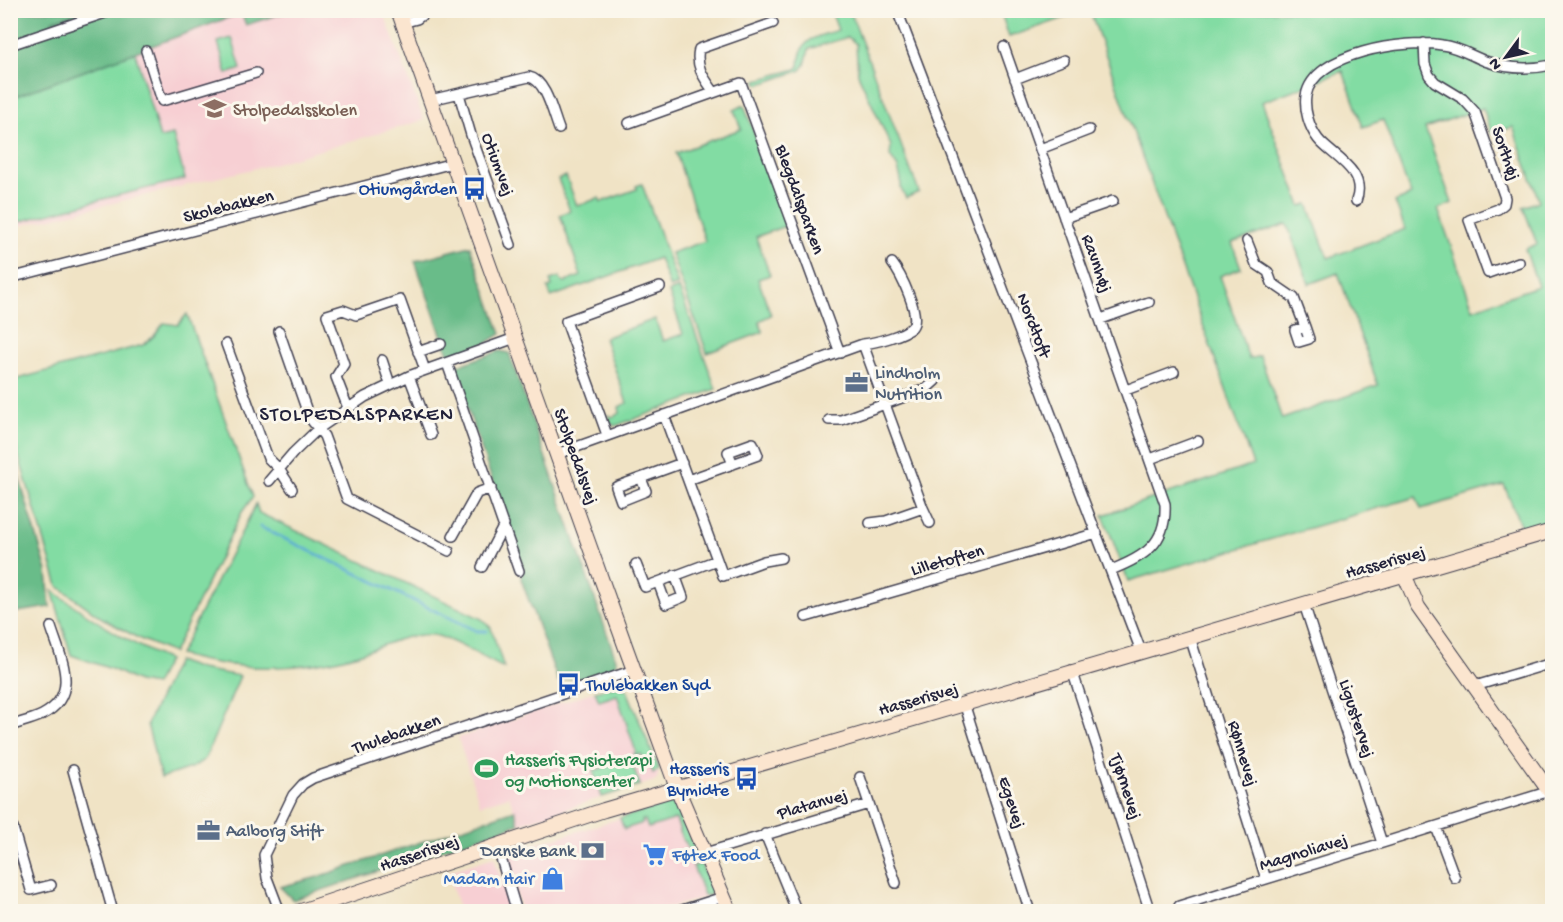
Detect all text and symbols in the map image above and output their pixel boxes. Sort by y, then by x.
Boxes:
north arrow [1476,27,1536,87]
text: N [1485,53,1507,73]
school or university icon: Stolpedalsskolen [202,96,228,122]
place label: Stolpedalsskolen [233,101,358,122]
street label: Sorthøj [1486,124,1524,184]
street label: Otiumvej [476,130,518,199]
street label: Blegdalsparken [769,141,828,258]
bus stop icon: Otiumgården [462,175,488,201]
place label: Otiumgården [359,180,457,201]
street label: Skolebakken [181,186,276,229]
street label: Ravnhøj [1075,232,1116,296]
street label: Nordtoft [1011,291,1055,363]
place label: Lindholm Nutrition [875,364,942,406]
office icon: Lindholm Nutrition [844,369,870,395]
district label: STOLPEDALSPARKEN [259,405,455,428]
street label: Stolpedalsvej [548,406,602,508]
street label: Lilletoften [909,541,987,582]
street label: Hasserisvej [1343,542,1428,585]
bus stop icon: Thulebakken Syd [555,671,581,697]
place label: Thulebakken Syd [585,676,711,697]
street label: Ligustervej [1333,677,1378,761]
street label: Hasserisvej [876,679,961,722]
street label: Thulebakken [349,710,444,761]
street label: Rønnevej [1222,718,1262,789]
street label: Tjørnevej [1104,750,1145,822]
place label: Hasseris Fysioterapi og Motionscenter [505,751,653,793]
sports icon: Hasseris Fysioterapi og Motionscenter [474,756,500,782]
place label: Hasseris Bymidte [666,760,730,802]
bus stop icon: Hasseris Bymidte [734,765,760,791]
street label: Egevej [992,774,1029,831]
street label: Platanvej [774,785,850,826]
office icon: Aalborg Stift [195,817,221,843]
place label: Aalborg Stift [226,822,324,843]
street label: Magnoliavej [1257,830,1350,877]
street label: Hasserisvej [378,831,462,878]
bank icon: Danske Bank [580,837,606,863]
supermarket icon: Føtex Food [641,841,667,867]
place label: Danske Bank [480,842,577,863]
place label: Føtex Food [671,846,761,867]
shop icon: Madam Hair [539,865,565,891]
place label: Madam Hair [443,870,536,891]

